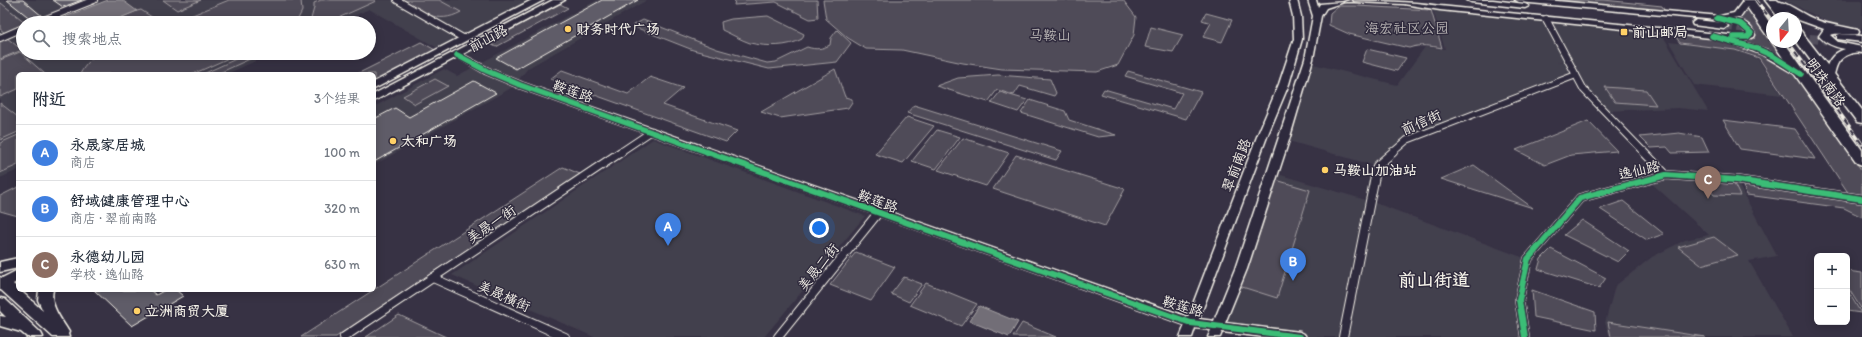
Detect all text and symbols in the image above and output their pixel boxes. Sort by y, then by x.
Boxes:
north arrow [1766,12,1802,48]
search box [16,16,376,60]
park label: 海宏社区公园 [1365,20,1449,37]
street label: 前山路 [466,21,511,56]
place label: 财务时代广场 [576,21,660,38]
marker: 财务时代广场 [563,24,573,34]
place label: 前山邮局 [1632,24,1688,41]
icon: search [30,27,52,49]
park label: 马鞍山 [1029,27,1071,44]
marker: 前山邮局 [1619,27,1629,37]
text: 搜索地点 [62,30,122,48]
street label: 明珠南路 [1802,55,1849,110]
street label: 鞍莲路 [550,77,595,106]
text: 附近 [32,89,66,109]
text: 3个结果 [314,91,360,106]
street label: 前信街 [1399,106,1444,139]
place label: 太和广场 [401,133,457,150]
text: 永晟家居城 [70,136,145,154]
marker: 太和广场 [388,136,398,146]
street label: 翠前南路 [1218,136,1254,194]
text: A [41,145,49,160]
text: 100 m [324,145,360,160]
text: 商店 [70,155,96,170]
street label: 逸仙路 [1617,157,1661,183]
place label: 马鞍山加油站 [1333,162,1417,179]
marker: 马鞍山加油站 [1320,165,1330,175]
pin: C [1695,166,1721,199]
street label: 鞍莲路 [855,186,900,217]
text: 舒域健康管理中心 [70,192,190,210]
text: B [41,201,49,216]
text: 320 m [324,201,360,216]
street label: 美晟一街 [463,202,519,247]
text: 商店 · 翠前南路 [70,211,157,226]
pin: A [655,213,681,246]
your location [809,218,829,238]
street label: 美晟二街 [794,240,843,294]
text: 永德幼儿园 [70,248,145,266]
pin: B [1280,248,1306,281]
map controls [1814,253,1850,325]
button: + [1814,253,1850,289]
text: C [41,257,49,272]
text: 630 m [324,257,360,272]
text: 学校 · 逸仙路 [70,267,144,282]
district label: 前山街道 [1398,269,1470,291]
street label: 美晟橫街 [475,277,533,316]
button: − [1814,289,1850,325]
street label: 鞍莲路 [1160,293,1205,320]
place label: 立洲商贸大厦 [145,303,229,320]
marker: 立洲商贸大厦 [132,306,142,316]

